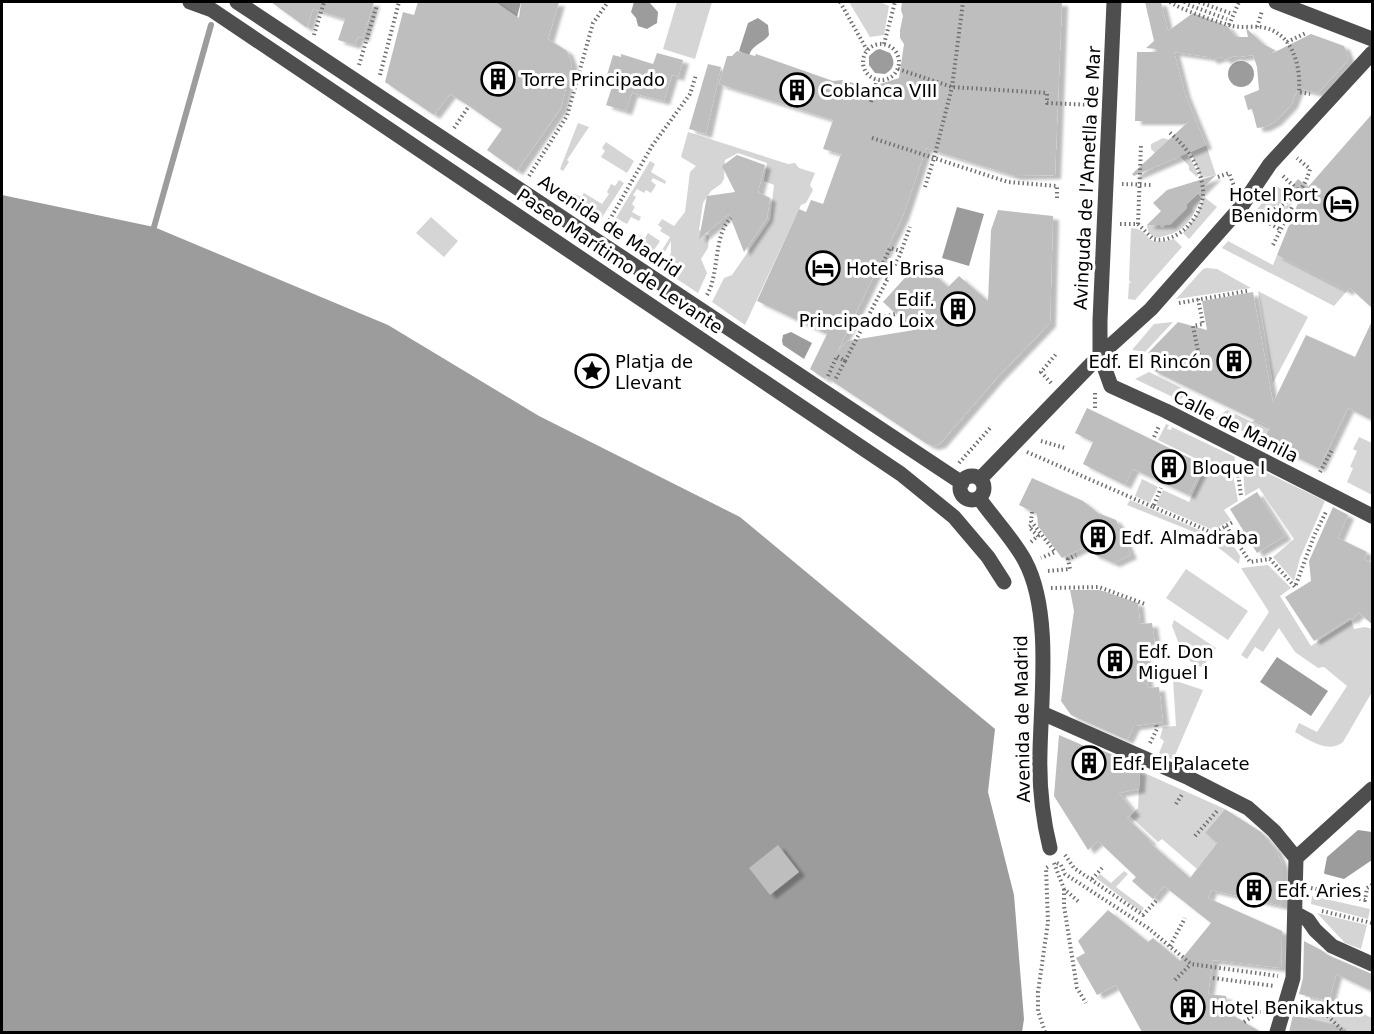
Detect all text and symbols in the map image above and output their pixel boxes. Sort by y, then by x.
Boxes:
street label: Avinguda de l'Ametlla de Mar [1070,45,1104,311]
building icon: Torre Principado [480,61,516,97]
place label: Torre Principado [520,69,665,90]
building icon: Coblanca VIII [779,72,815,108]
place label: Coblanca VIII [820,80,937,101]
street label: Avenida de Madrid [535,170,685,282]
street label: Paseo Marítimo de Levante [513,184,727,338]
place label: Hotel Port Benidorm [1229,184,1318,226]
hotel icon: Hotel Port Benidorm [1323,186,1359,222]
hotel icon: Hotel Brisa [805,250,841,286]
place label: Hotel Brisa [846,258,945,279]
place label: Edif. Principado Loix [799,289,935,331]
building icon: Edif. Principado Loix [940,291,976,327]
building icon: Edf. El Rincón [1216,343,1252,379]
place label: Platja de Llevant [615,351,693,393]
place label: Edf. El Rincón [1088,351,1211,372]
place icon: Platja de Llevant [574,353,610,389]
street label: Calle de Manila [1170,385,1302,467]
building icon: Bloque I [1151,449,1187,485]
place label: Bloque I [1192,457,1265,478]
building icon: Edf. Almadraba [1080,519,1116,555]
place label: Edf. Almadraba [1121,527,1258,548]
street label: Avenida de Madrid [1010,635,1034,803]
place label: Edf. Don Miguel I [1138,641,1214,683]
building icon: Edf. Don Miguel I [1097,643,1133,679]
building icon: Edf. El Palacete [1071,745,1107,781]
place label: Edf. El Palacete [1112,753,1250,774]
building icon: Edf. Aries [1236,872,1272,908]
place label: Edf. Aries [1277,880,1361,901]
building icon: Hotel Benikaktus [1170,989,1206,1025]
place label: Hotel Benikaktus [1211,997,1364,1018]

